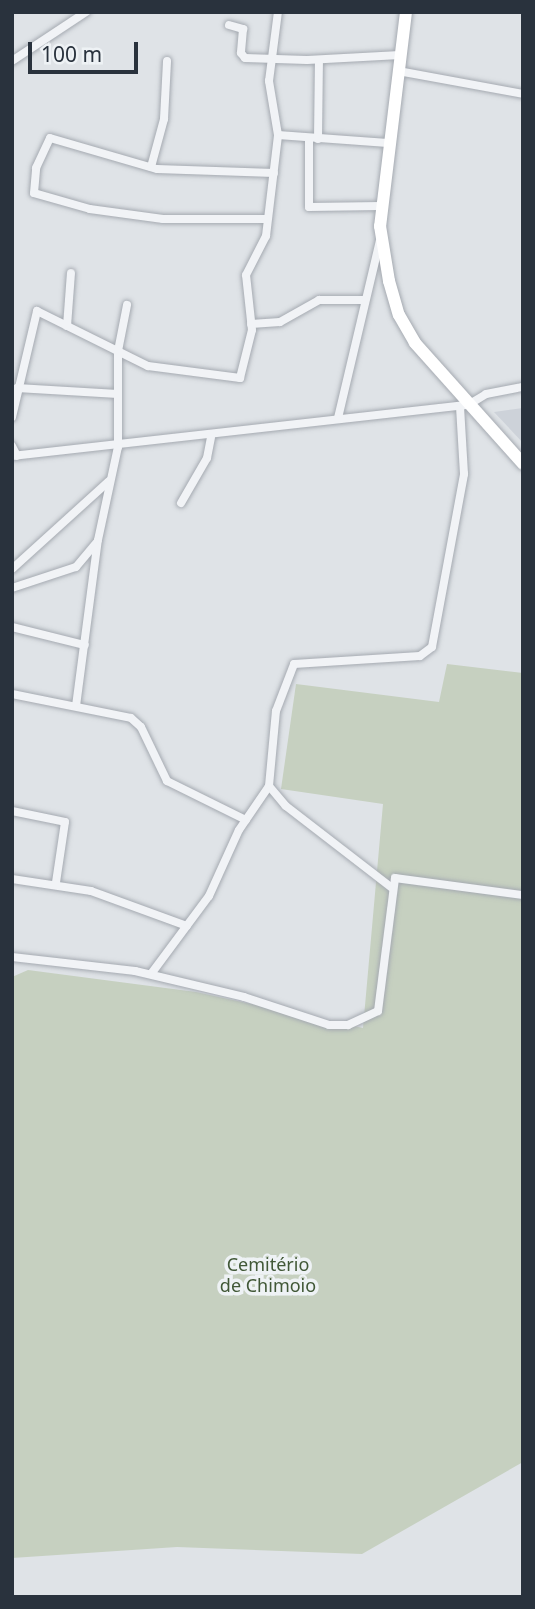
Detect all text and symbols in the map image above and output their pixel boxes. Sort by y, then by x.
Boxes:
scale bar [32,28,142,72]
text: 100 m [41,40,102,68]
park label: Cemitério de Chimoio [220,1254,316,1296]

